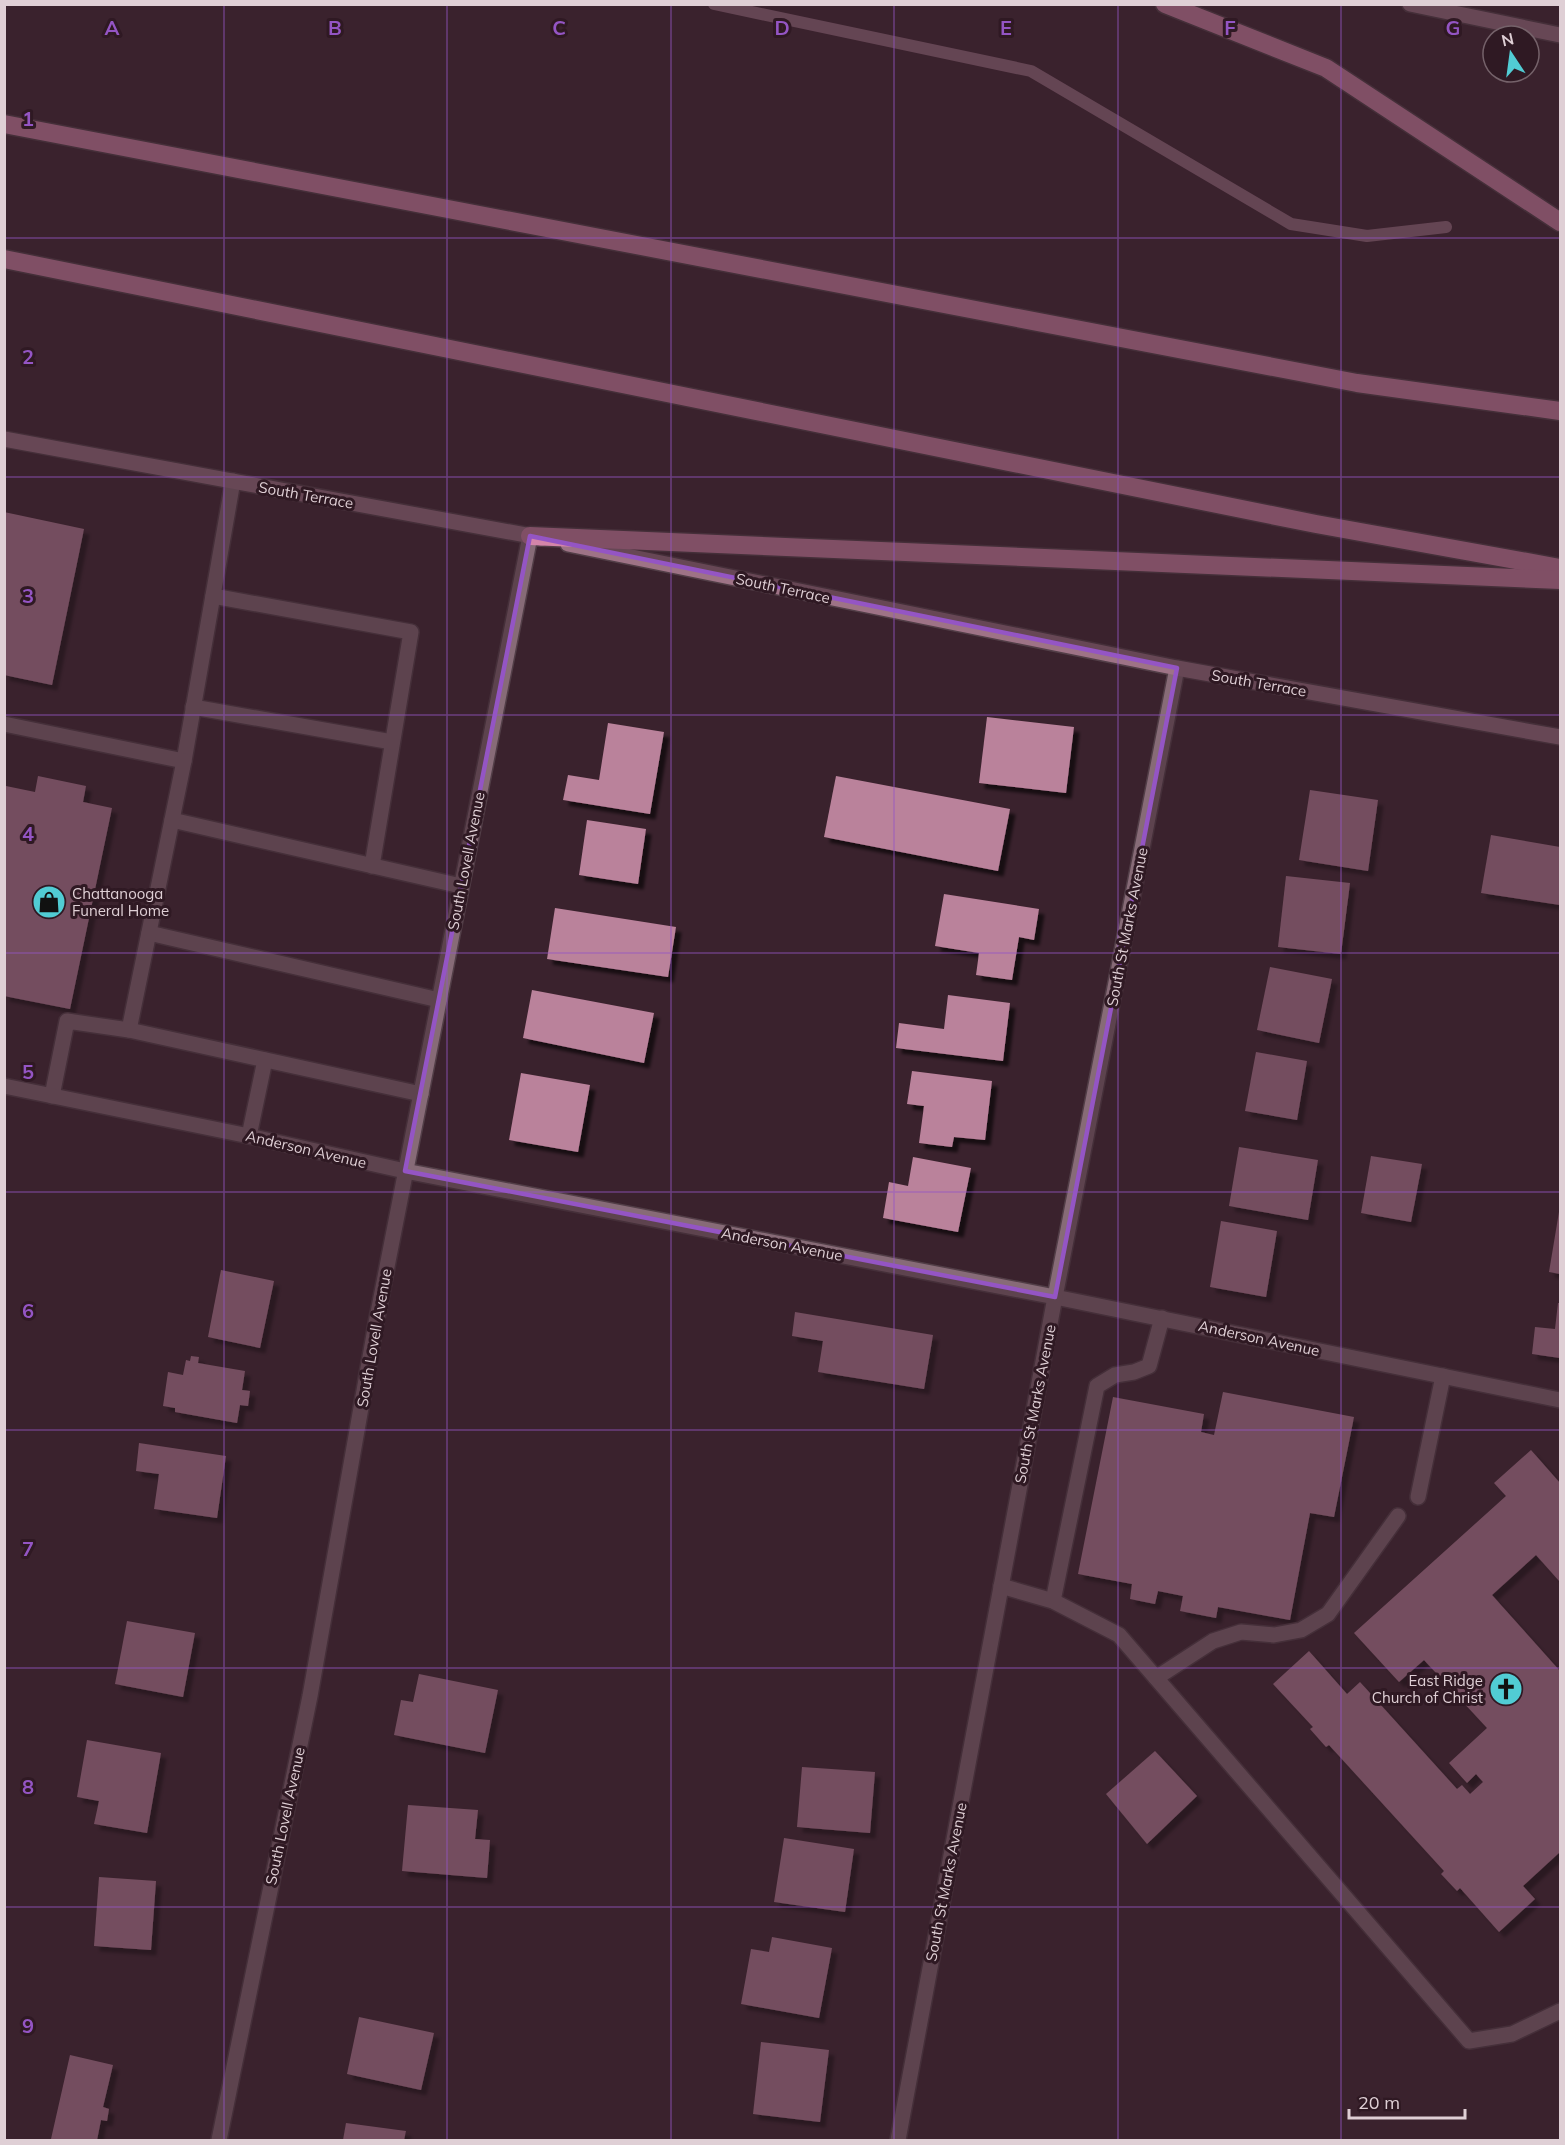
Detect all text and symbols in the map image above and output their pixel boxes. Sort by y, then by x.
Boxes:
text: A [105,15,120,40]
text: B [328,15,342,40]
text: C [552,15,566,40]
text: D [774,15,790,40]
text: E [1000,15,1012,40]
text: F [1224,15,1236,40]
text: G [1446,15,1460,40]
north arrow [1481,24,1541,84]
text: N [1499,28,1516,50]
text: 1 [22,106,34,131]
text: 2 [22,344,34,369]
street label: South Terrace [257,477,355,513]
street label: South Terrace [734,569,832,607]
text: 3 [22,583,34,608]
street label: South Terrace [1210,665,1308,701]
street label: South Lovell Avenue [443,790,489,932]
text: 4 [22,821,34,846]
street label: South St Marks Avenue [1102,846,1152,1008]
shop icon: Chattanooga Funeral Home [31,884,67,920]
place label: Chattanooga Funeral Home [72,884,169,920]
text: 5 [22,1059,34,1084]
street label: Anderson Avenue [244,1126,368,1172]
street label: Anderson Avenue [720,1223,844,1265]
street label: South Lovell Avenue [352,1267,396,1409]
text: 6 [22,1298,34,1323]
street label: Anderson Avenue [1197,1316,1321,1360]
street label: South St Marks Avenue [1010,1323,1060,1485]
text: 7 [22,1536,34,1561]
place label: East Ridge Church of Christ [1372,1671,1483,1707]
church icon: East Ridge Church of Christ [1488,1671,1524,1707]
street label: South Lovell Avenue [261,1745,309,1887]
text: 8 [22,1774,34,1799]
street label: South St Marks Avenue [921,1801,971,1963]
text: 9 [22,2013,34,2038]
scale bar [1349,2082,1464,2120]
text: 20 m [1358,2091,1400,2114]

